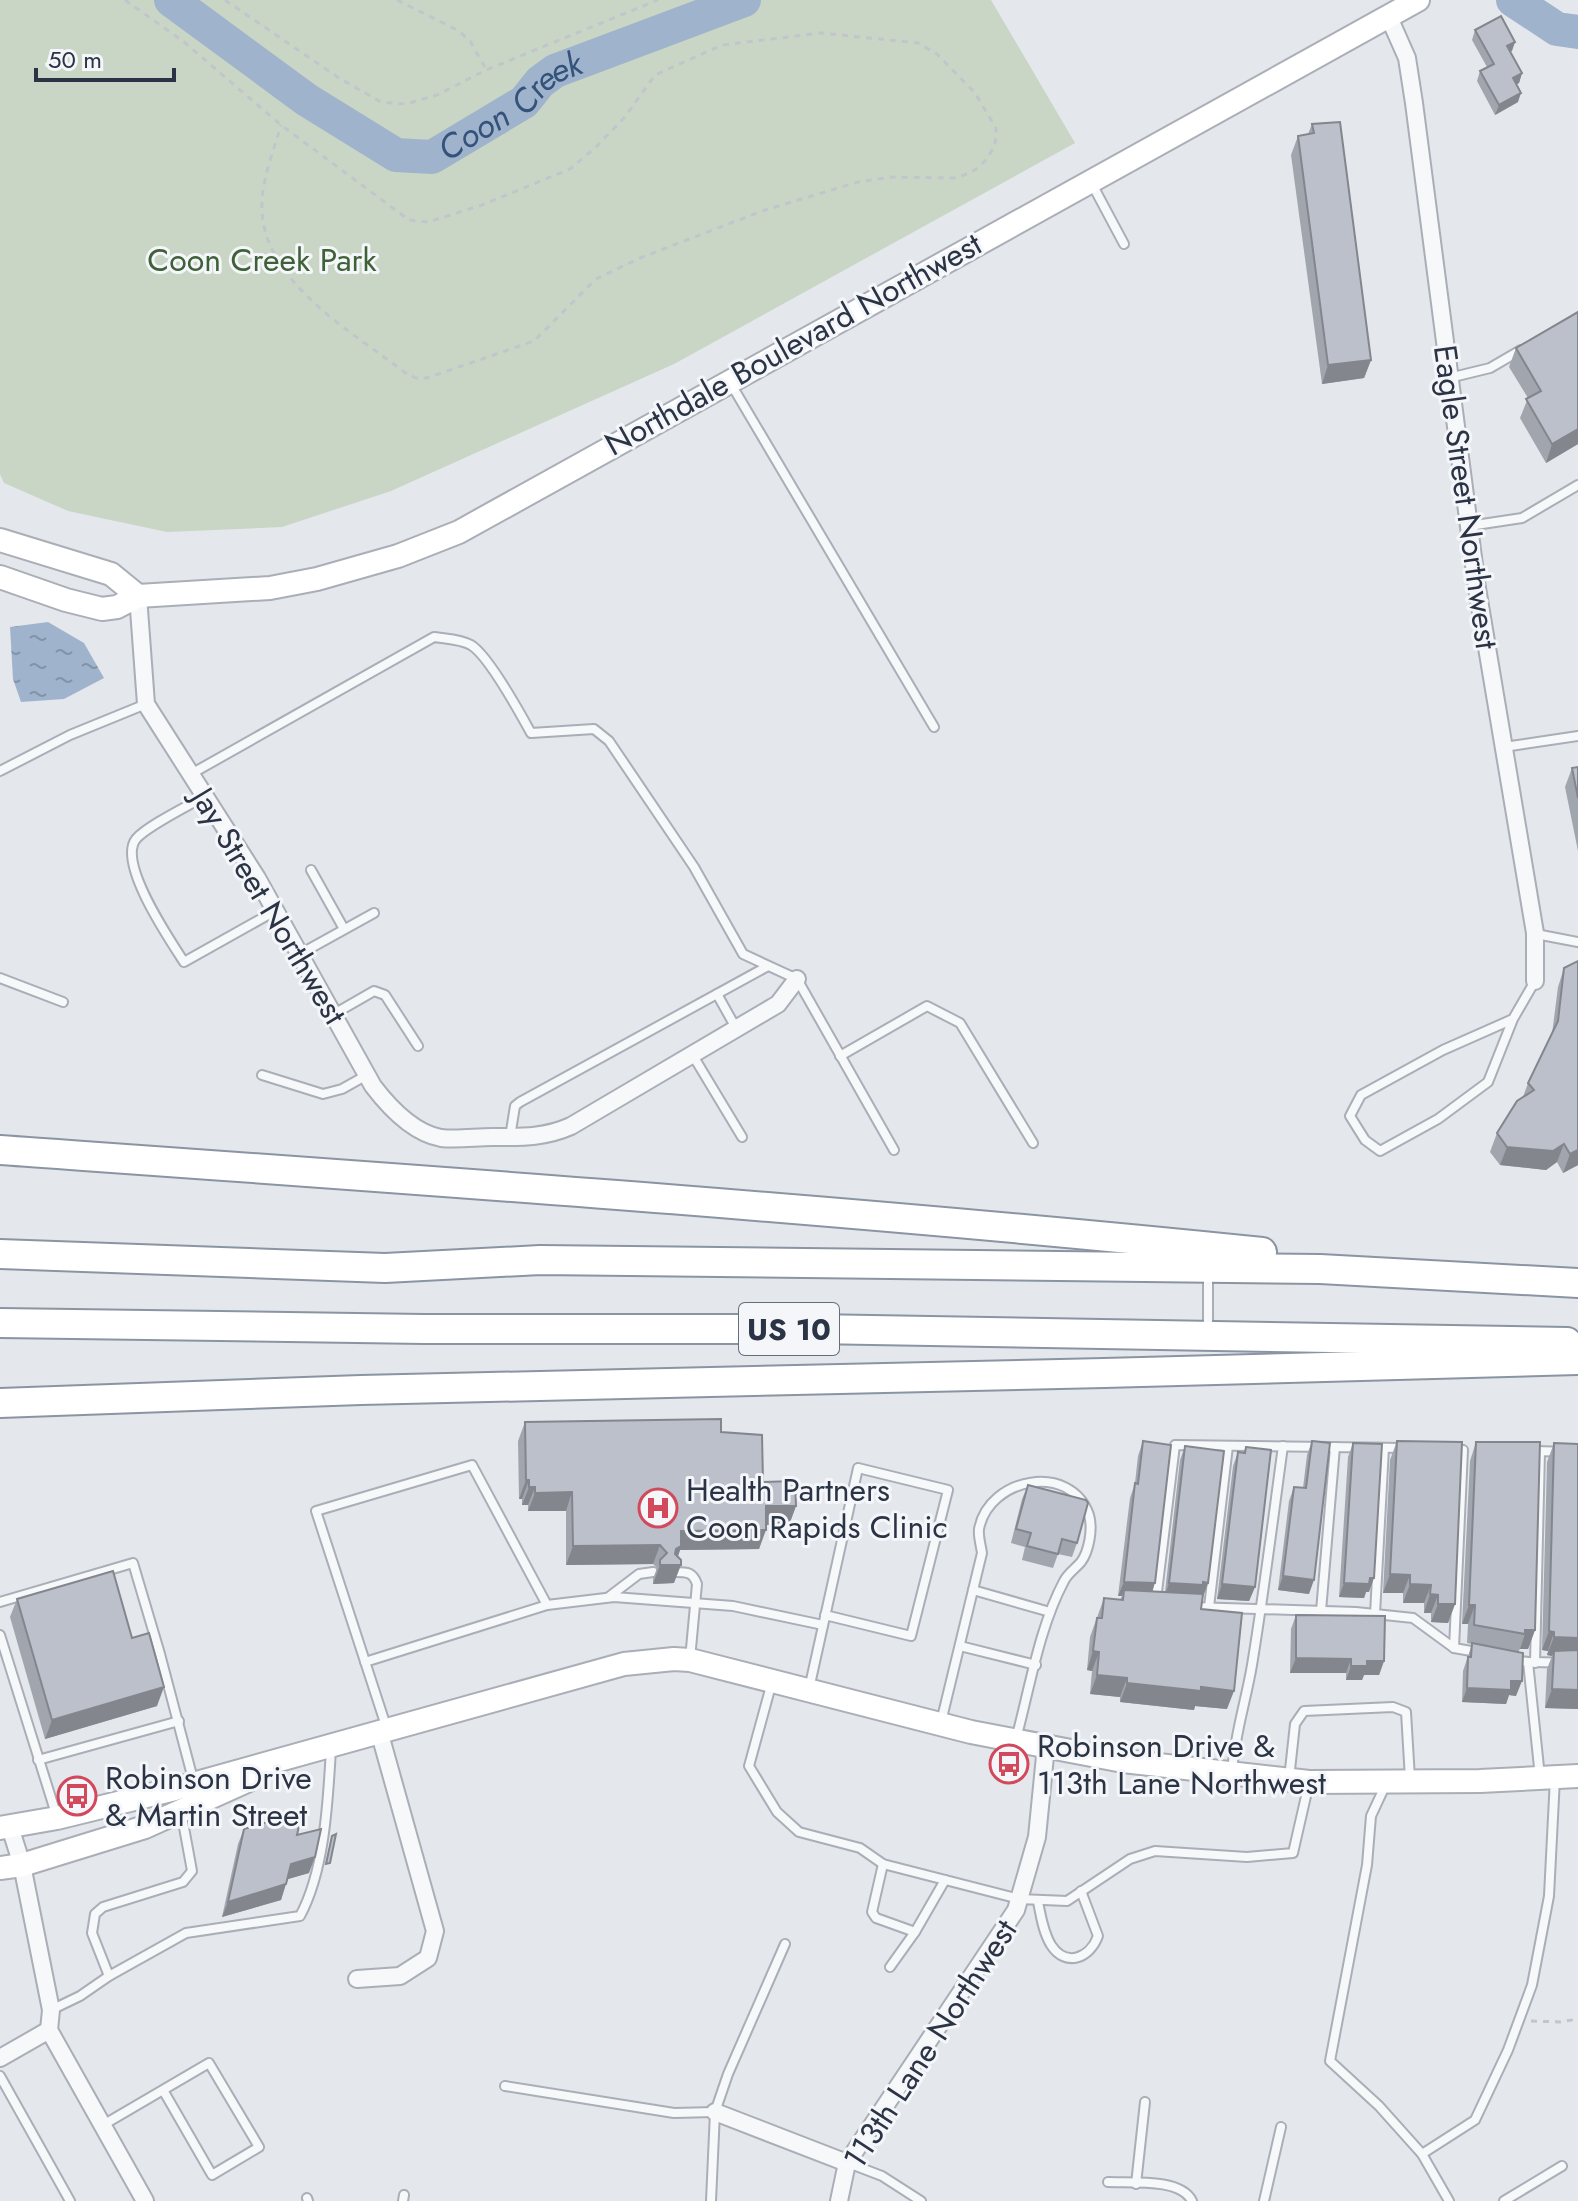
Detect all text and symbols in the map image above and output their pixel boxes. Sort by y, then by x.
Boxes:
scale bar [36,32,174,82]
water label: Coon Creek [428,38,590,173]
text: 50 m [48,42,102,77]
street label: Northdale Boulevard Northwest [596,221,990,467]
park label: Coon Creek Park [147,237,378,283]
street label: Eagle Street Northwest [1422,342,1510,652]
street label: Jay Street Northwest [178,776,358,1033]
road number: US 10 [739,1303,839,1355]
place label: Health Partners Coon Rapids Clinic [686,1467,948,1550]
hospital icon: Health Partners Coon Rapids Clinic [637,1487,679,1529]
place label: Robinson Drive & 113th Lane Northwest [1037,1723,1326,1806]
bus stop icon: Robinson Drive & 113th Lane Northwest [988,1743,1030,1785]
place label: Robinson Drive & Martin Street [105,1755,312,1838]
bus stop icon: Robinson Drive & Martin Street [56,1775,98,1817]
street label: 113th Lane Northwest [832,1910,1028,2178]

